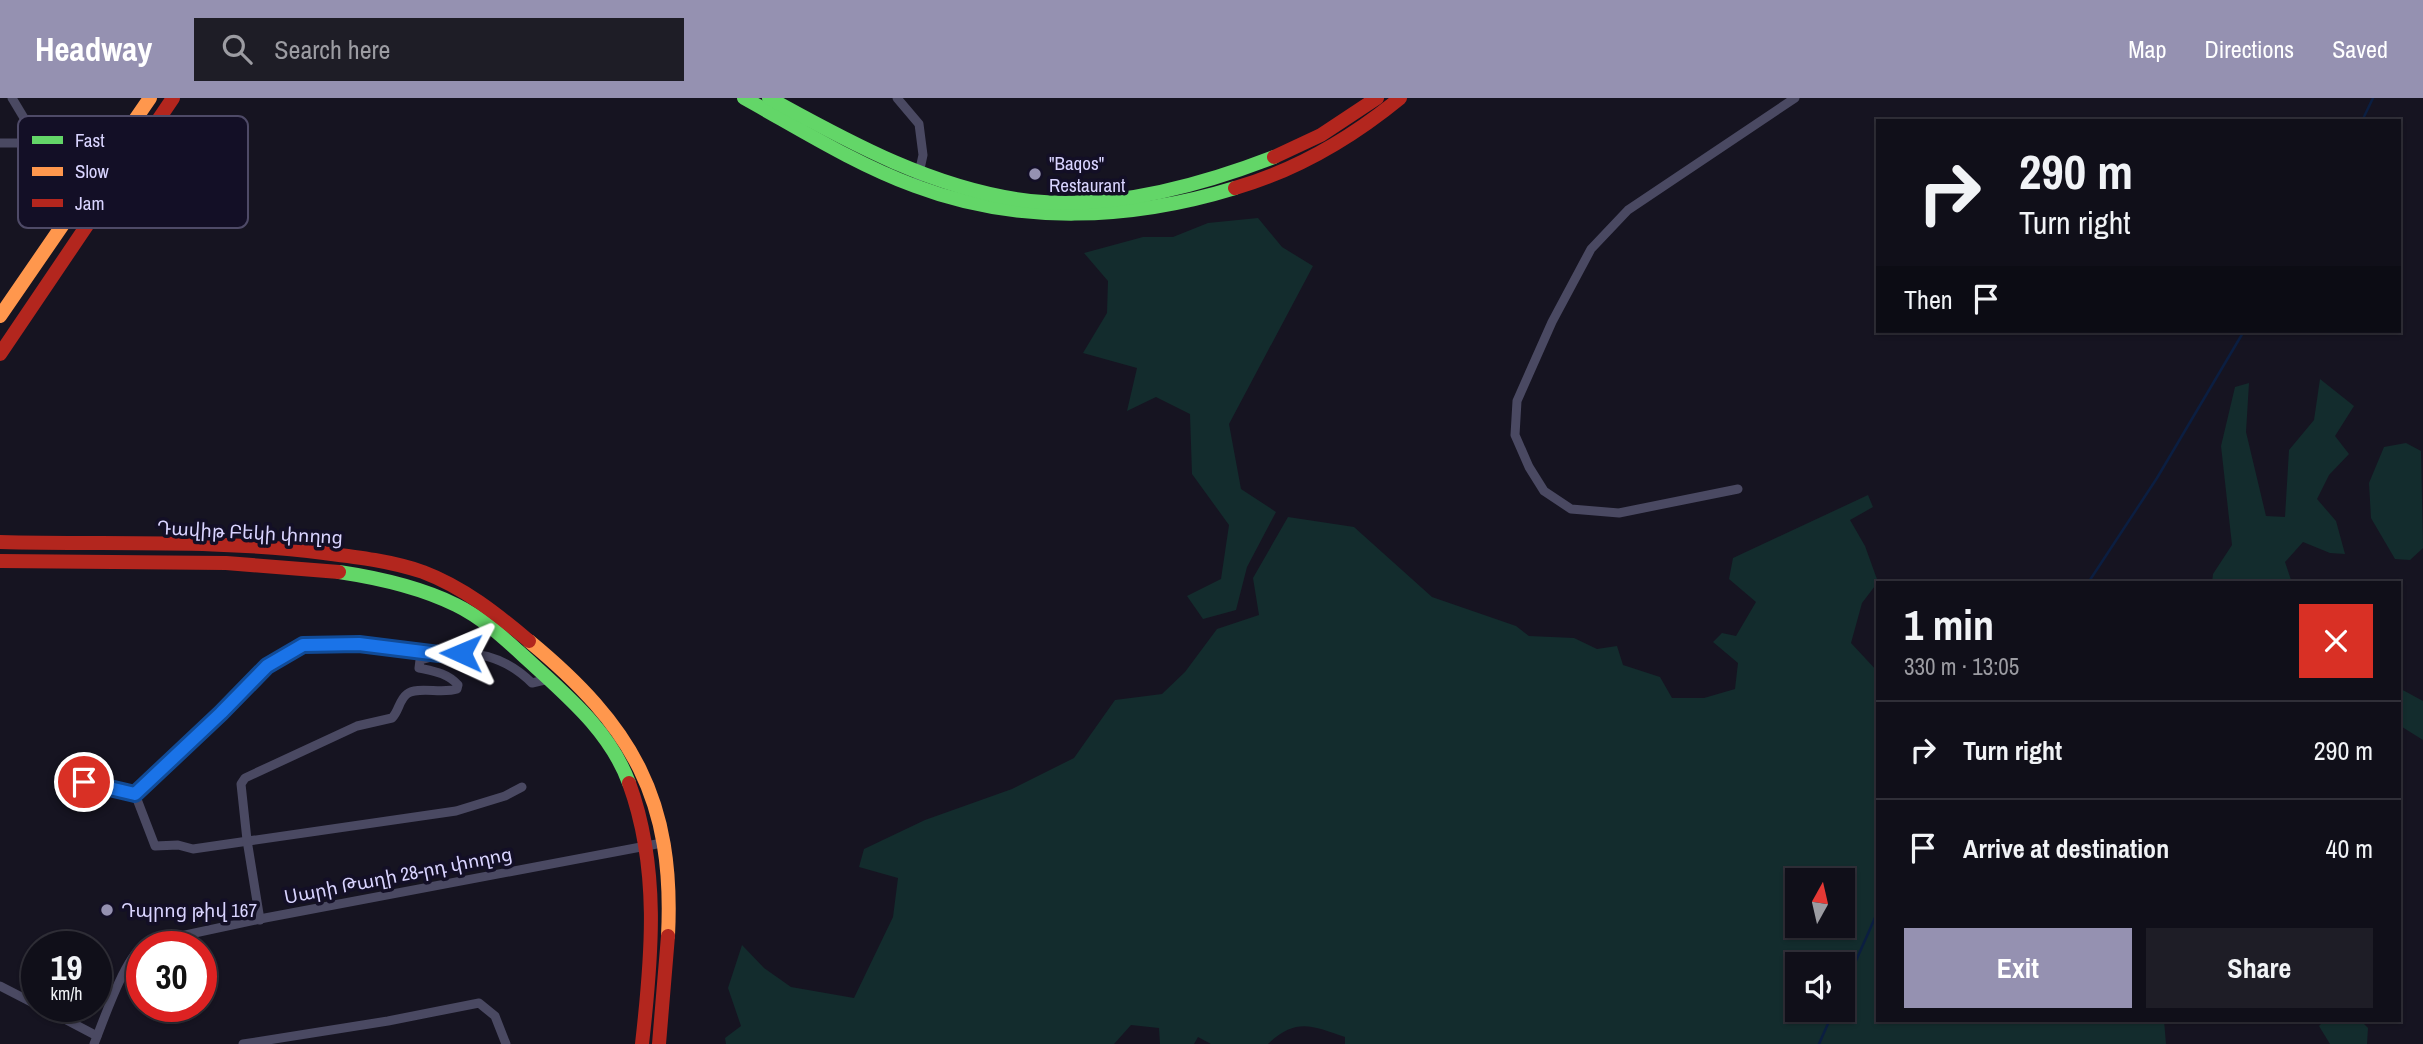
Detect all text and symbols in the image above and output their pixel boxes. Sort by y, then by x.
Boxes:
search box [194,18,684,81]
text: Headway [35,27,152,71]
icon: search [218,30,256,68]
text: Search here [274,32,390,67]
text: Map [2128,33,2166,65]
text: Directions [2204,33,2294,65]
text: Saved [2332,33,2388,65]
legend [18,116,248,228]
text: Fast [75,127,105,153]
text: 290 m [2019,138,2133,204]
icon: right [1904,147,1995,238]
place label: "Baqos" Restaurant [1049,150,1126,198]
text: Slow [75,158,110,184]
marker: "Baqos" Restaurant [1027,166,1043,182]
text: Jam [75,190,104,216]
text: Turn right [2019,201,2131,244]
icon: arrive [1967,280,2005,318]
text: Then [1904,282,1953,317]
street label: Դավիթ Բեկի փողոց [156,514,344,550]
text: 1 min [1904,597,1994,653]
button: close [2299,604,2373,678]
position arrow [424,616,498,690]
text: 330 m · 13:05 [1904,651,2019,682]
icon: right [1904,731,1942,769]
text: Turn right [1963,733,2062,768]
text: 290 m [2314,733,2373,768]
pin [54,752,114,812]
icon: arrive [65,763,103,801]
icon: arrive [1904,829,1942,867]
text: Arrive at destination [1963,831,2169,866]
text: 40 m [2326,831,2373,866]
street label: Սարի Թաղի 28-րդ փողոց [282,840,514,910]
north arrow [1785,868,1855,938]
map controls [1785,868,1855,1022]
place label: Դպրոց թիվ 167 [121,897,257,923]
marker: Դպրոց թիվ 167 [99,902,115,918]
button: Exit [1904,928,2132,1008]
button: Share [2146,928,2373,1008]
speed limit sign: 30 [126,931,217,1022]
text: 19 [51,944,82,991]
button: sound [1785,952,1855,1022]
text: km/h [51,981,83,1006]

